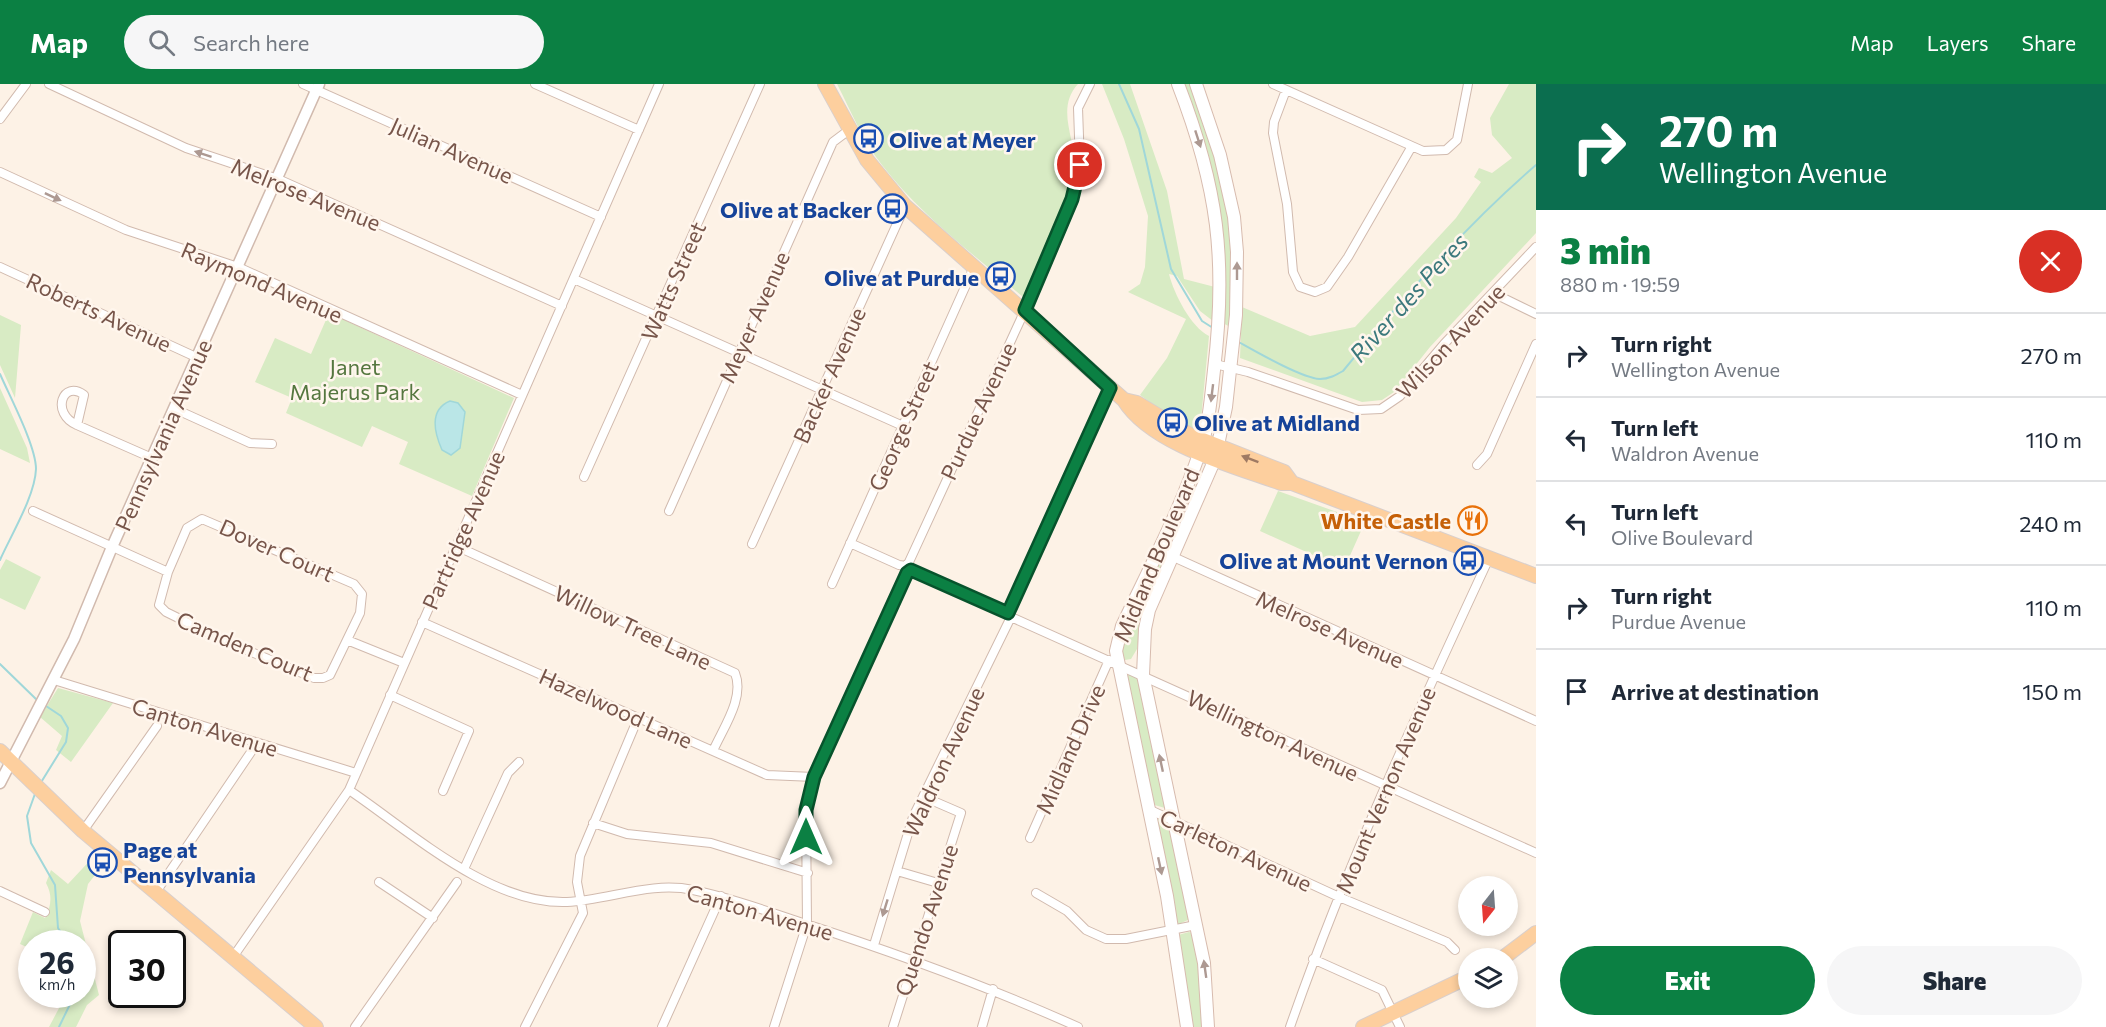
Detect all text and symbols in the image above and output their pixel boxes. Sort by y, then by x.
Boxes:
search box [124,15,544,69]
text: Map [30,25,88,59]
icon: search [145,26,178,59]
text: Search here [193,29,309,56]
text: Map [1850,30,1894,55]
text: Layers [1927,30,1989,55]
text: Share [2022,30,2076,55]
text: 270 m [1659,104,1778,156]
icon: right [1560,108,1638,186]
street label: Julian Avenue [386,111,518,189]
bus stop icon: Olive at Meyer [852,123,884,155]
place label: Olive at Meyer [889,126,1036,153]
one-way arrow [1194,130,1203,148]
pin [1054,139,1105,190]
one-way arrow [194,148,212,158]
icon: arrive [1063,148,1096,181]
street label: Melrose Avenue [227,152,385,236]
text: Wellington Avenue [1659,156,1887,189]
one-way arrow [45,192,62,201]
bus stop icon: Olive at Backer [877,193,909,225]
place label: Olive at Backer [720,196,872,223]
street label: Watts Street [635,217,711,345]
water label: River des Peres [1343,227,1473,367]
text: 3 min [1560,227,1651,271]
button: close [2019,230,2082,293]
street label: Raymond Avenue [177,236,347,328]
street label: Meyer Avenue [713,247,795,387]
bus stop icon: Olive at Purdue [984,261,1016,293]
one-way arrow [1232,262,1242,281]
place label: Olive at Purdue [824,264,979,291]
street label: Roberts Avenue [22,267,176,357]
text: 880 m · 19:59 [1560,272,1680,296]
street label: Wilson Avenue [1390,278,1510,404]
street label: Backer Avenue [787,303,871,447]
text: Turn right [1611,330,1712,357]
street label: Pennsylvania Avenue [109,335,217,535]
street label: Purdue Avenue [934,338,1022,484]
icon: right [1560,339,1593,372]
text: 270 m [2021,342,2082,369]
park label: Janet Majerus Park [290,353,421,405]
street label: George Street [862,357,944,495]
text: Wellington Avenue [1611,357,1780,381]
one-way arrow [1207,384,1216,403]
bus stop icon: Olive at Midland [1157,406,1189,438]
place label: Olive at Midland [1194,409,1360,436]
text: Turn left [1611,414,1698,441]
icon: left [1560,423,1593,456]
text: 110 m [2025,426,2082,453]
text: Waldron Avenue [1611,441,1759,465]
street label: Partridge Avenue [416,446,510,614]
one-way arrow [1241,453,1259,463]
street label: Midland Boulevard [1107,464,1205,646]
text: Turn left [1611,498,1698,525]
restaurant icon: White Castle [1456,504,1488,536]
place label: White Castle [1320,507,1451,534]
icon: left [1560,507,1593,540]
text: 240 m [2019,510,2082,537]
street label: Dover Court [215,513,339,587]
text: Olive Boulevard [1611,525,1753,549]
bus stop icon: Olive at Mount Vernon [1453,544,1485,576]
place label: Olive at Mount Vernon [1219,547,1448,574]
street label: Willow Tree Lane [550,579,716,675]
text: Turn right [1611,582,1712,609]
street label: Melrose Avenue [1252,584,1408,674]
icon: right [1560,591,1593,624]
text: 110 m [2025,594,2082,621]
street label: Camden Court [173,605,317,687]
text: Purdue Avenue [1611,609,1746,633]
street label: Hazelwood Lane [535,662,697,754]
icon: arrive [1560,675,1593,708]
text: Arrive at destination [1611,678,1819,705]
text: 150 m [2022,678,2082,705]
street label: Midland Drive [1029,680,1111,818]
street label: Mount Vernon Avenue [1329,682,1441,898]
street label: Waldron Avenue [896,683,990,841]
street label: Wellington Avenue [1183,683,1363,787]
street label: Canton Avenue [129,692,281,762]
one-way arrow [1156,754,1166,772]
street label: Carleton Avenue [1156,803,1316,897]
position arrow [774,805,838,869]
place label: Page at Pennsylvania [123,836,256,888]
street label: Quendo Avenue [889,841,963,999]
bus stop icon: Page at Pennsylvania [86,846,118,878]
one-way arrow [1156,857,1165,876]
north arrow [1458,876,1518,936]
map controls [1458,876,1518,1008]
street label: Canton Avenue [684,878,836,946]
one-way arrow [880,899,889,917]
speed limit sign: 30 [108,930,186,1008]
text: 26 [39,943,75,980]
button: Exit [1560,946,1815,1015]
button: Share [1827,946,2082,1015]
button: layers [1458,948,1518,1008]
one-way arrow [1200,959,1209,978]
text: km/h [39,975,75,993]

